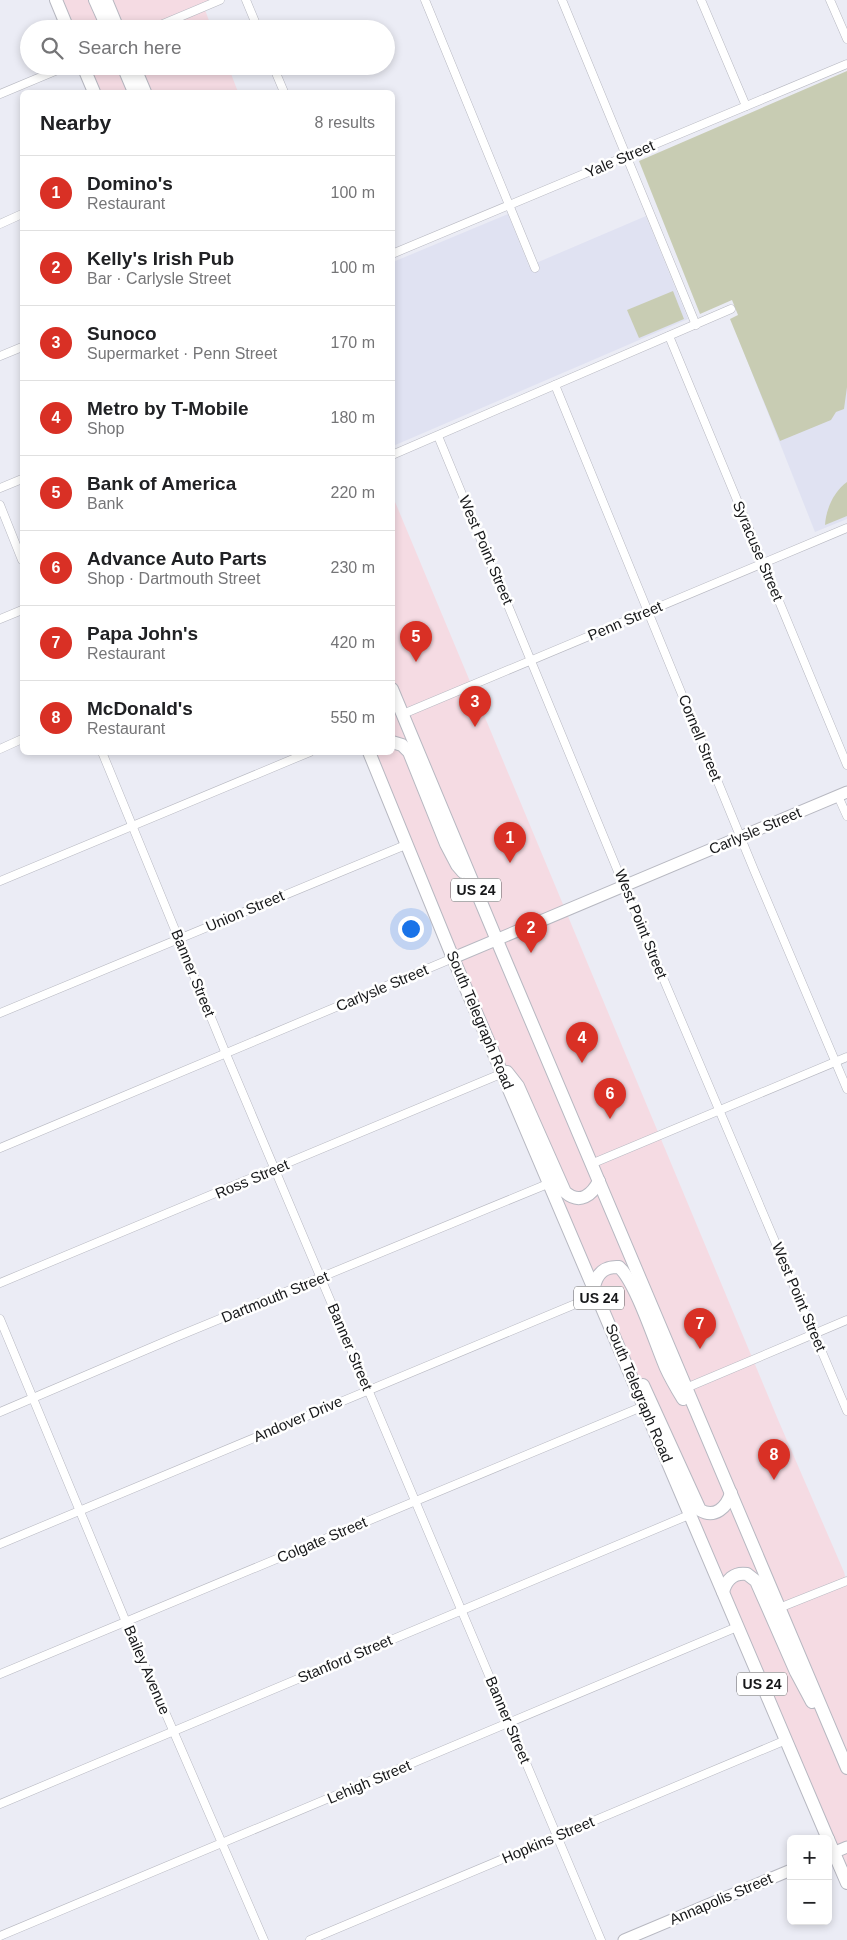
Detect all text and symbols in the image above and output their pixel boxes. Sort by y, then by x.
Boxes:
search box [20,20,395,75]
icon: search [38,34,66,62]
text: Search here [78,37,182,58]
text: Nearby [40,111,111,134]
text: 8 results [315,114,375,131]
street label: Yale Street [583,136,658,181]
text: Domino's [87,173,173,194]
text: 1 [52,184,60,201]
text: 100 m [331,184,375,201]
text: Restaurant [87,195,165,212]
text: Kelly's Irish Pub [87,248,234,269]
text: 2 [52,259,60,276]
text: 100 m [331,259,375,276]
text: Bar · Carlysle Street [87,270,231,287]
text: Sunoco [87,323,157,344]
text: 3 [52,334,60,351]
text: 170 m [331,334,375,351]
text: Supermarket · Penn Street [87,345,277,362]
text: Metro by T-Mobile [87,398,249,419]
text: 4 [52,409,60,426]
text: 180 m [331,409,375,426]
text: Shop [87,420,124,437]
text: Bank of America [87,473,236,494]
text: 5 [52,484,60,501]
text: 220 m [331,484,375,501]
street label: West Point Street [456,493,517,607]
text: Bank [87,495,123,512]
street label: Syracuse Street [730,498,787,604]
text: Advance Auto Parts [87,548,267,569]
text: 6 [52,559,60,576]
text: 230 m [331,559,375,576]
text: Shop · Dartmouth Street [87,570,260,587]
street label: Penn Street [585,597,665,644]
pin: 5 [400,621,432,662]
text: Papa John's [87,623,198,644]
text: 7 [52,634,60,651]
text: 420 m [331,634,375,651]
text: Restaurant [87,645,165,662]
pin: 3 [459,686,491,727]
street label: Cornell Street [675,692,726,784]
text: McDonald's [87,698,193,719]
text: 8 [52,709,60,726]
text: 550 m [331,709,375,726]
text: Restaurant [87,720,165,737]
street label: Carlysle Street [706,803,804,858]
pin: 1 [494,822,526,863]
street label: West Point Street [612,867,671,982]
road number: US 24 [451,878,501,902]
street label: Union Street [203,886,287,935]
pin: 2 [515,912,547,953]
your location [398,916,424,942]
street label: Banner Street [168,927,219,1020]
street label: South Telegraph Road [444,948,517,1092]
street label: Carlysle Street [333,960,431,1015]
pin: 4 [566,1022,598,1063]
pin: 6 [594,1078,626,1119]
street label: Ross Street [212,1155,292,1202]
street label: West Point Street [769,1240,830,1354]
street label: Dartmouth Street [219,1267,332,1326]
road number: US 24 [574,1286,624,1310]
street label: Banner Street [325,1301,377,1393]
pin: 7 [684,1308,716,1349]
street label: South Telegraph Road [603,1321,676,1465]
street label: Andover Drive [251,1392,345,1445]
pin: 8 [758,1439,790,1480]
street label: Colgate Street [274,1513,370,1566]
street label: Bailey Avenue [121,1623,174,1717]
street label: Stanford Street [295,1631,395,1686]
road number: US 24 [737,1672,787,1696]
street label: Banner Street [483,1674,535,1766]
street label: Lehigh Street [324,1756,414,1807]
street label: Hopkins Street [499,1812,597,1867]
map controls [787,1835,832,1925]
button: + [787,1835,832,1880]
street label: Annapolis Street [667,1869,776,1928]
button: − [787,1880,832,1925]

